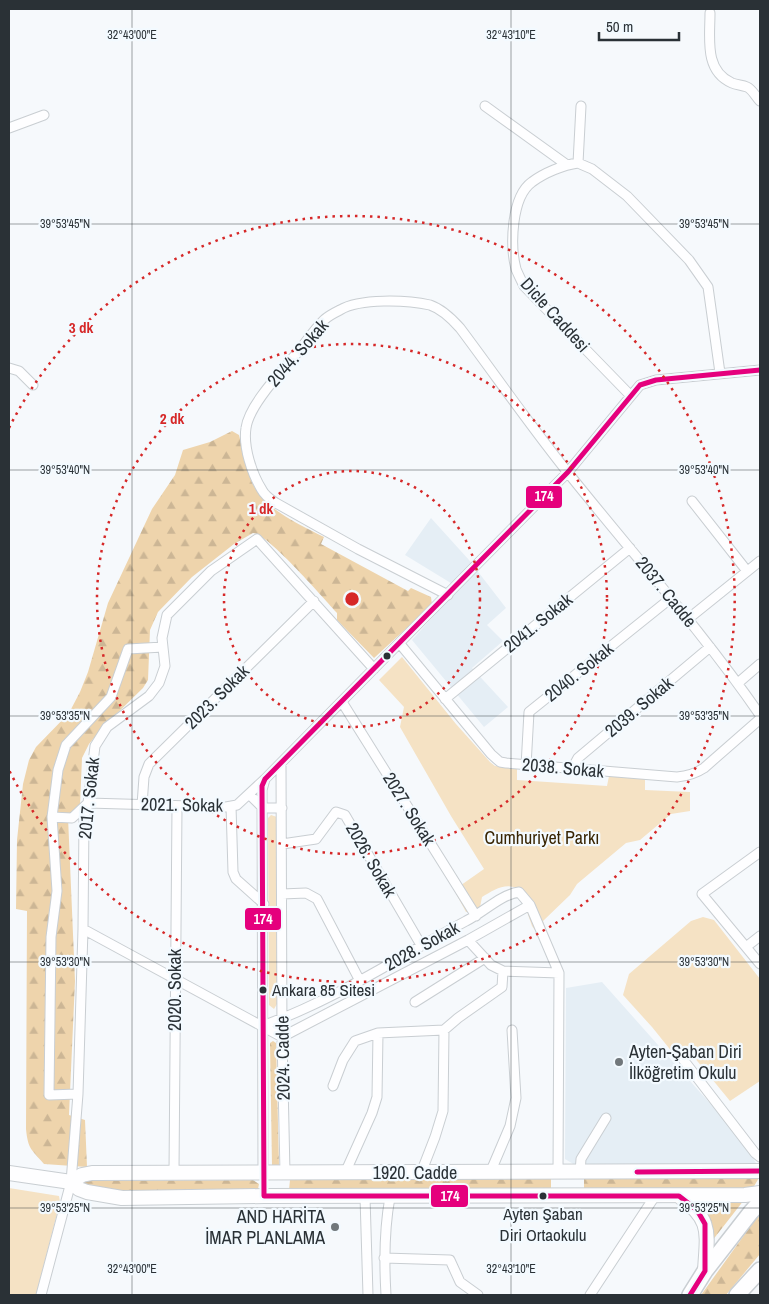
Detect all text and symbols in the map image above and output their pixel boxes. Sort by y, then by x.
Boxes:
scale bar [599,10,679,42]
text: 50 m [606,16,633,37]
text: 32°43'00"E [107,27,157,43]
text: 32°43'10"E [486,27,536,43]
text: 39°53'45"N [40,216,90,232]
text: 39°53'45"N [679,216,729,232]
street label: Dicle Caddesi [515,272,596,357]
street label: 2044. Sokak [261,313,334,392]
text: 3 dk [69,317,93,338]
text: 2 dk [160,408,184,429]
text: 39°53'40"N [40,462,90,478]
text: 39°53'40"N [679,462,729,478]
line badge: 174 [525,485,563,509]
text: 174 [534,487,554,505]
text: 1 dk [249,498,273,519]
street label: 2037. Cadde [630,551,703,632]
street label: 2041. Sokak [498,587,578,658]
centre of rings [343,590,361,608]
street label: 2040. Sokak [539,636,619,707]
unlabelled marker [382,651,392,661]
street label: 2023. Sokak [179,658,255,734]
street label: 2039. Sokak [599,670,679,743]
text: 39°53'35"N [40,708,90,724]
text: 39°53'35"N [679,708,729,724]
street label: 2038. Sokak [521,751,606,784]
street label: 2017. Sokak [72,755,105,840]
street label: 2027. Sokak [377,767,442,851]
street label: 2021. Sokak [141,791,224,818]
street label: 2026. Sokak [340,818,403,902]
park label: Cumhuriyet Parkı [485,825,599,850]
line badge: 174 [244,907,282,931]
text: 174 [253,910,273,928]
street label: 2028. Sokak [380,914,464,976]
street label: 2020. Sokak [162,948,187,1031]
text: 39°53'30"N [40,954,90,970]
text: 39°53'30"N [679,954,729,970]
place label: Ankara 85 Sitesi [271,978,375,1001]
marker: Ankara 85 Sitesi [258,985,268,995]
street label: 2024. Cadde [269,1016,296,1100]
place label: Ayten-Şaban Diri İlköğretim Okulu [628,1039,742,1085]
marker: Ayten-Şaban Diri İlköğretim Okulu [613,1056,625,1068]
street label: 1920. Cadde [373,1160,457,1185]
line badge: 174 [430,1184,469,1208]
text: 174 [440,1187,460,1205]
marker: Ayten Şaban Diri Ortaokulu [538,1191,548,1201]
text: 39°53'25"N [40,1200,90,1216]
text: 39°53'25"N [679,1200,729,1216]
place label: Ayten Şaban Diri Ortaokulu [500,1202,586,1246]
place label: AND HARİTA İMAR PLANLAMA [205,1204,325,1250]
marker: AND HARİTA İMAR PLANLAMA [329,1221,341,1233]
text: 32°43'00"E [107,1261,157,1277]
text: 32°43'10"E [486,1261,536,1277]

